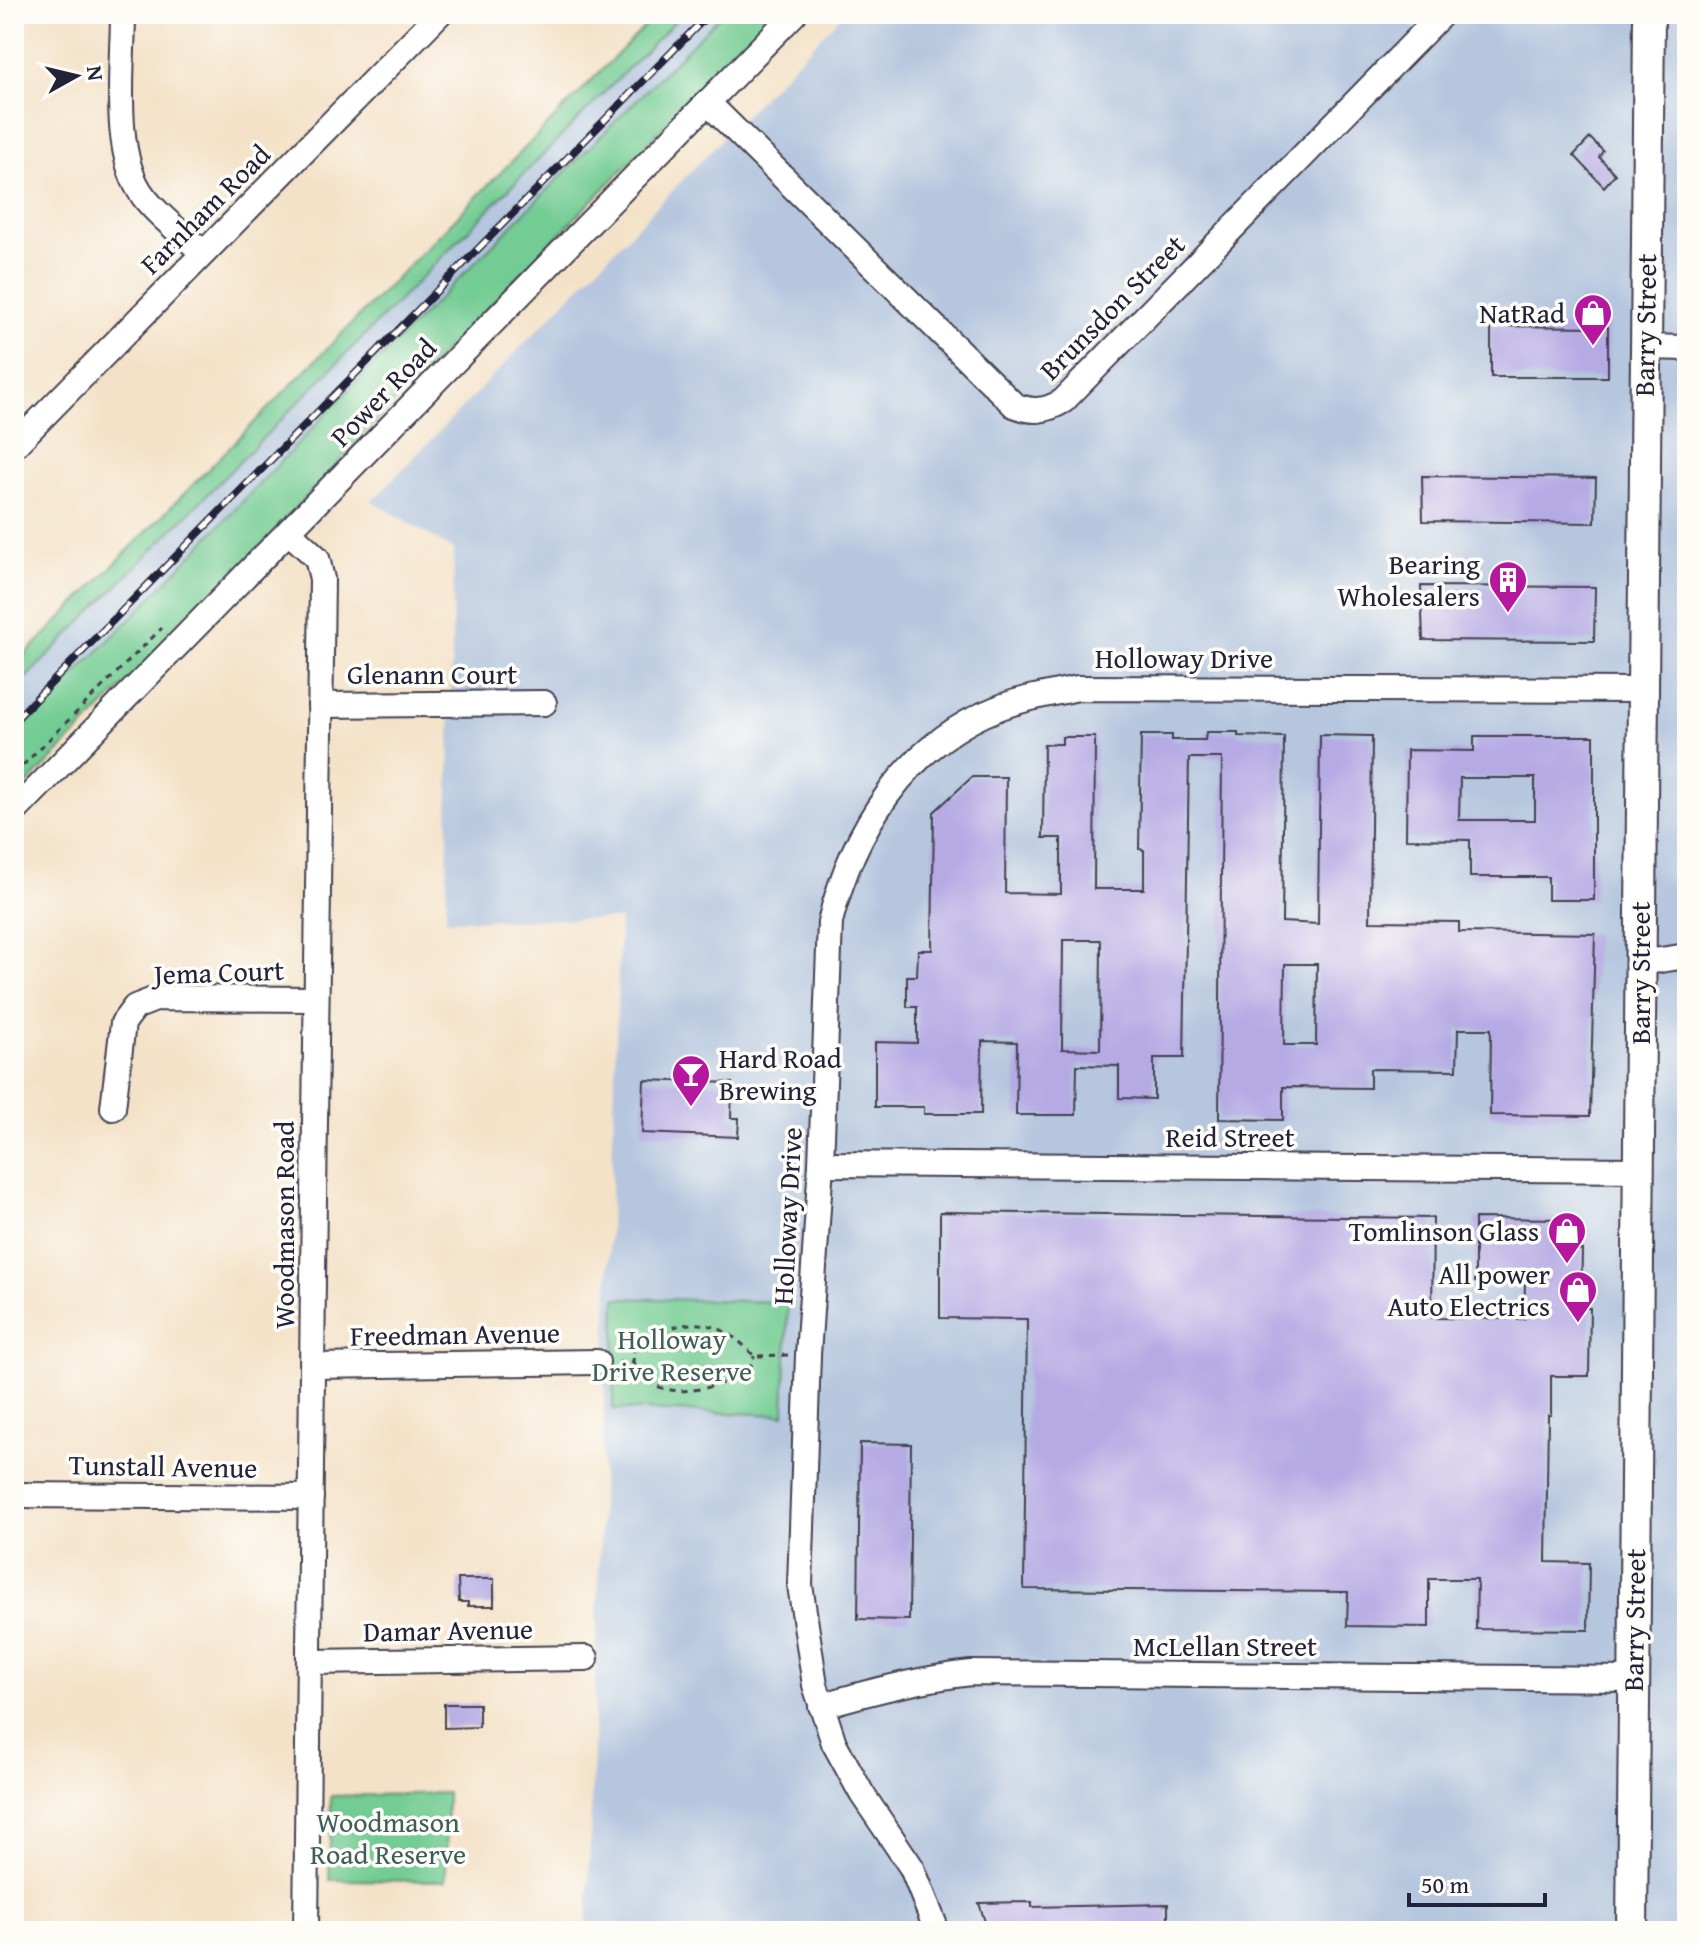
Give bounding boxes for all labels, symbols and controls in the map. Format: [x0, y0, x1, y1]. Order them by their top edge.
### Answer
north arrow [36, 36, 116, 116]
text: N [79, 64, 113, 83]
street label: Farnham Road [130, 134, 279, 283]
street label: Brunsdon Street [1029, 224, 1194, 389]
street label: Barry Street [1623, 253, 1666, 397]
place label: NatRad [1479, 292, 1565, 333]
shop icon: NatRad [1572, 292, 1614, 347]
street label: Power Road [320, 328, 445, 455]
place label: Bearing Wholesalers [1337, 543, 1480, 616]
building icon: Bearing Wholesalers [1487, 559, 1529, 614]
street label: Holloway Drive [1095, 637, 1273, 678]
street label: Glenann Court [347, 653, 517, 694]
street label: Barry Street [1619, 901, 1660, 1045]
street label: Jema Court [150, 949, 285, 994]
place label: Hard Road Brewing [719, 1037, 842, 1110]
bar icon: Hard Road Brewing [670, 1053, 712, 1108]
street label: Reid Street [1165, 1116, 1295, 1157]
street label: Woodmason Road [263, 1121, 304, 1329]
street label: Holloway Drive [761, 1126, 812, 1306]
place label: Tomlinson Glass [1349, 1210, 1539, 1251]
shop icon: Tomlinson Glass [1546, 1210, 1588, 1265]
place label: All power Auto Electrics [1387, 1253, 1550, 1326]
shop icon: All power Auto Electrics [1557, 1269, 1599, 1324]
street label: Freedman Avenue [350, 1311, 560, 1356]
park label: Holloway Drive Reserve [592, 1318, 752, 1391]
street label: Tunstall Avenue [68, 1443, 258, 1488]
street label: Barry Street [1612, 1548, 1655, 1692]
street label: Damar Avenue [363, 1608, 533, 1651]
street label: McLellan Street [1133, 1625, 1317, 1666]
park label: Woodmason Road Reserve [310, 1801, 466, 1874]
scale bar [1409, 1857, 1545, 1907]
text: 50 m [1421, 1867, 1469, 1902]

